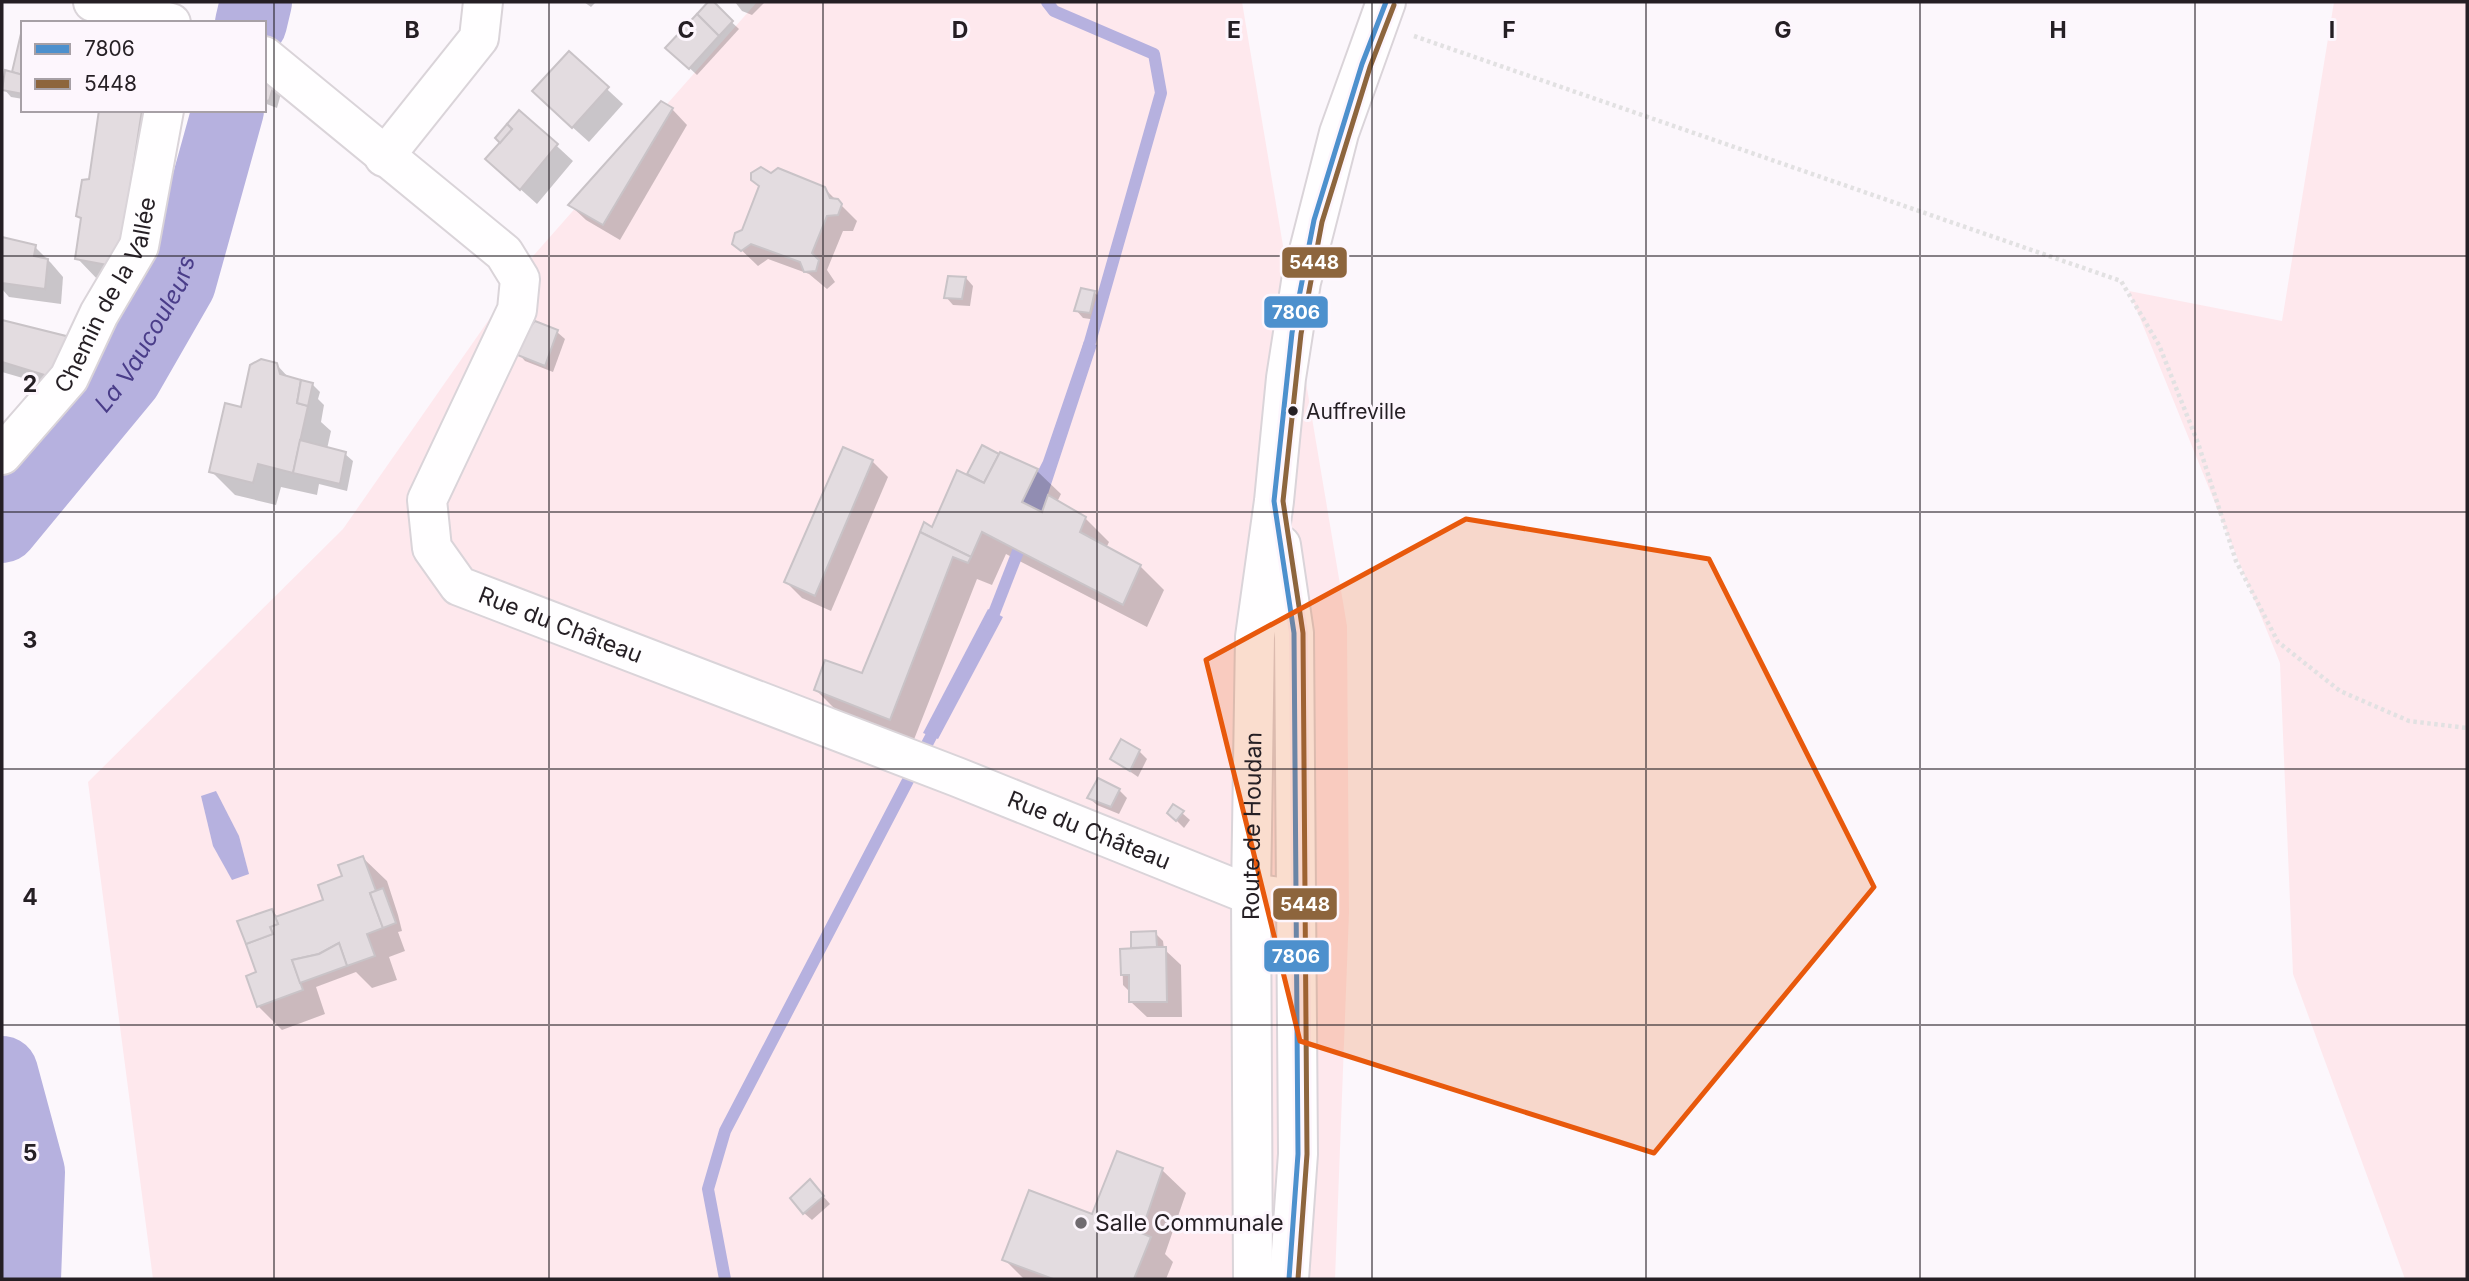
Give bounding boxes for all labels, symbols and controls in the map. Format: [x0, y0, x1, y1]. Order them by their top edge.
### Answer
text: B [404, 16, 420, 44]
text: C [677, 16, 695, 44]
text: D [952, 16, 968, 44]
text: E [1227, 16, 1241, 44]
text: F [1502, 16, 1516, 44]
text: G [1774, 16, 1792, 44]
text: H [2049, 16, 2067, 44]
text: I [2329, 16, 2335, 44]
legend [21, 21, 266, 112]
text: 7806 [84, 36, 135, 61]
text: 5448 [84, 71, 137, 96]
street label: Chemin de la Vallée [48, 195, 162, 399]
line badge: 5448 [1281, 246, 1348, 279]
text: 5448 [1289, 251, 1339, 274]
water label: La Vaucouleurs [88, 252, 201, 418]
line badge: 7806 [1263, 295, 1329, 329]
text: 7806 [1272, 301, 1320, 324]
text: 2 [23, 370, 37, 398]
place label: Auffreville [1306, 399, 1406, 424]
marker: Auffreville [1286, 404, 1300, 418]
street label: Rue du Château [475, 581, 646, 669]
text: 3 [23, 626, 37, 654]
street label: Route de Houdan [1237, 732, 1268, 920]
street label: Rue du Château [1003, 785, 1175, 875]
text: 4 [22, 883, 38, 911]
line badge: 5448 [1272, 887, 1338, 921]
text: 5448 [1280, 893, 1330, 916]
line badge: 7806 [1263, 939, 1330, 973]
text: 7806 [1272, 945, 1320, 968]
text: 5 [23, 1139, 37, 1167]
place label: Salle Communale [1095, 1209, 1284, 1237]
marker: Salle Communale [1073, 1215, 1089, 1231]

